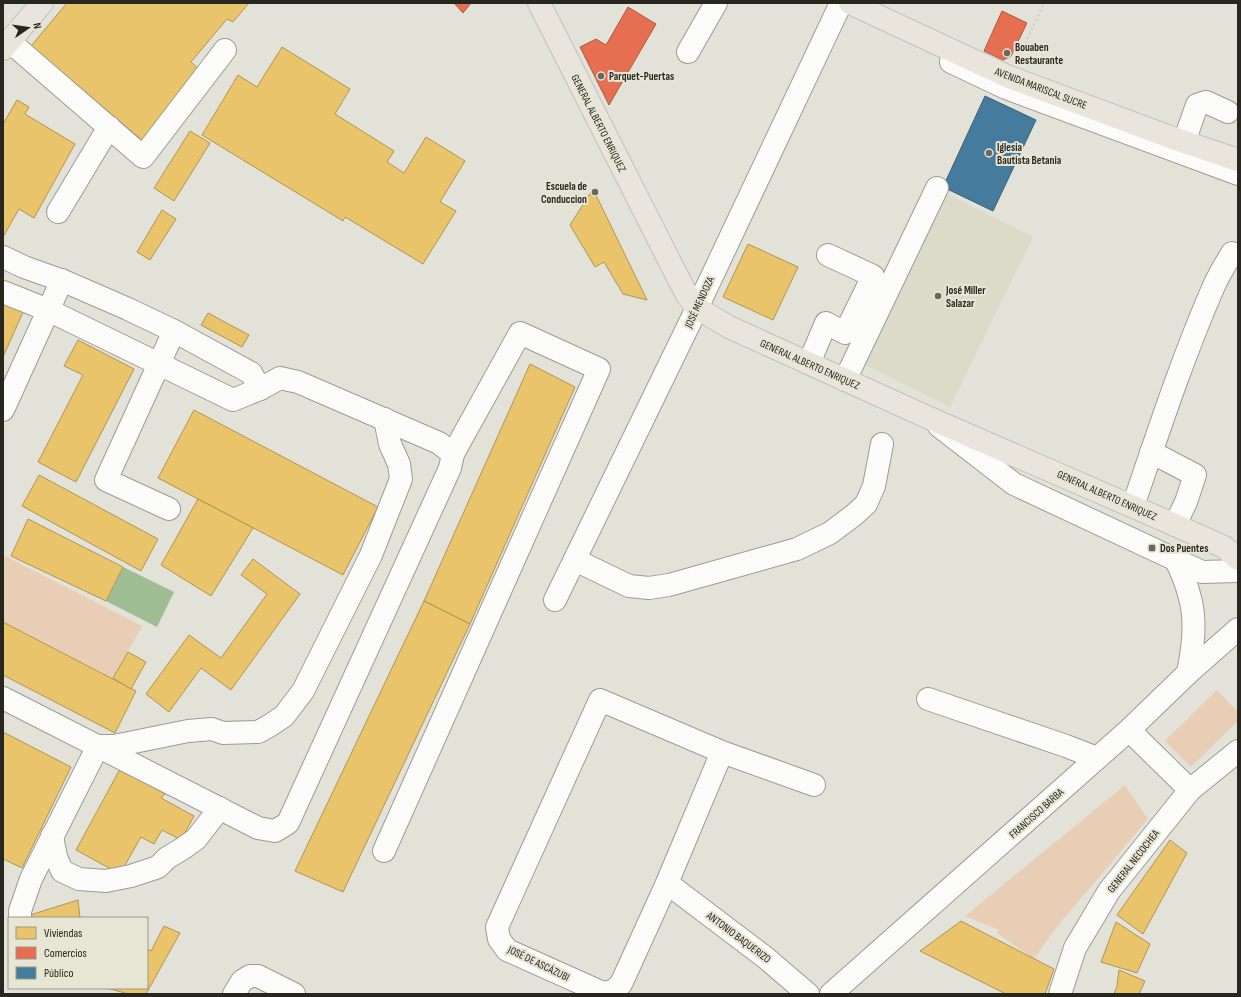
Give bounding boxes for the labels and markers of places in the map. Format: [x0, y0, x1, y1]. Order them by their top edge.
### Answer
place label: Bouaben Restaurante [1015, 41, 1063, 67]
marker: Bouaben Restaurante [1002, 48, 1012, 58]
place label: Parquet-Puertas [609, 70, 674, 83]
marker: Parquet-Puertas [596, 71, 606, 81]
place label: Iglesia Bautista Betania [997, 141, 1062, 167]
marker: Iglesia Bautista Betania [984, 148, 994, 158]
place label: Escuela de Conduccion [541, 180, 587, 206]
marker: Escuela de Conduccion [590, 187, 600, 197]
place label: José Miller Salazar [945, 284, 986, 310]
marker: José Miller Salazar [933, 291, 943, 301]
place label: Dos Puentes [1160, 542, 1208, 555]
marker: Dos Puentes [1147, 543, 1157, 553]

